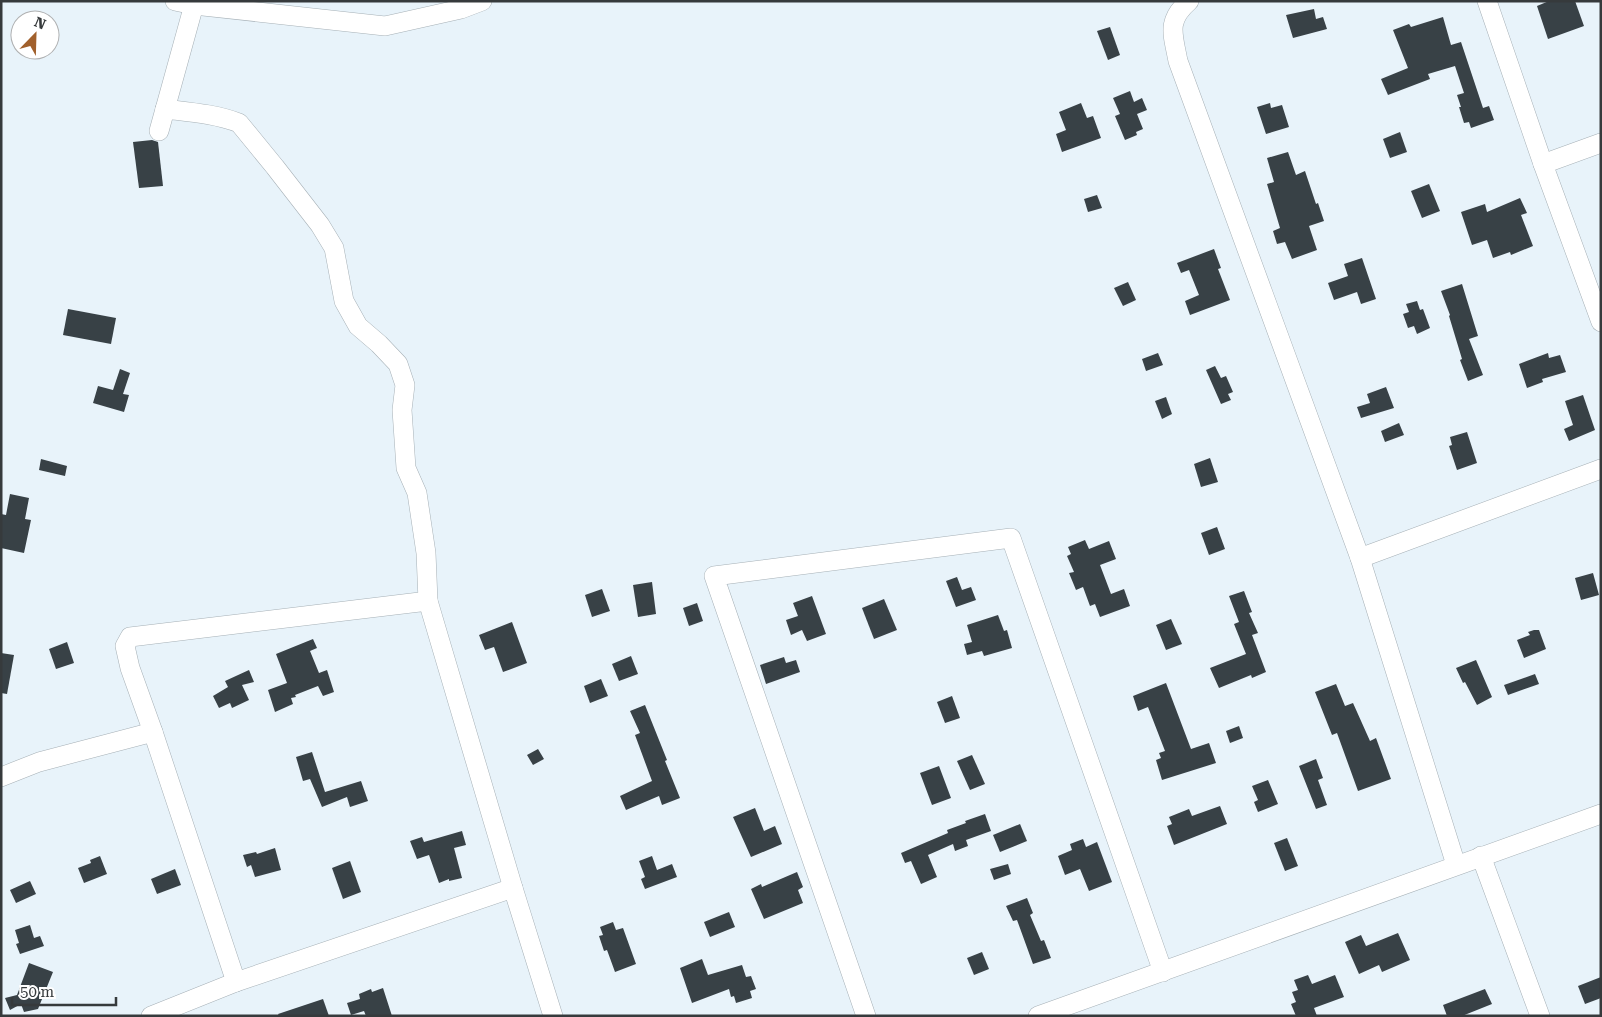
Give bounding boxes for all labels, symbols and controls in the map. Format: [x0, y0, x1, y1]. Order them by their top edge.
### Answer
north arrow [10, 10, 60, 60]
text: N [32, 14, 48, 33]
scale bar [12, 974, 116, 1006]
text: 50 m [20, 983, 55, 1001]

